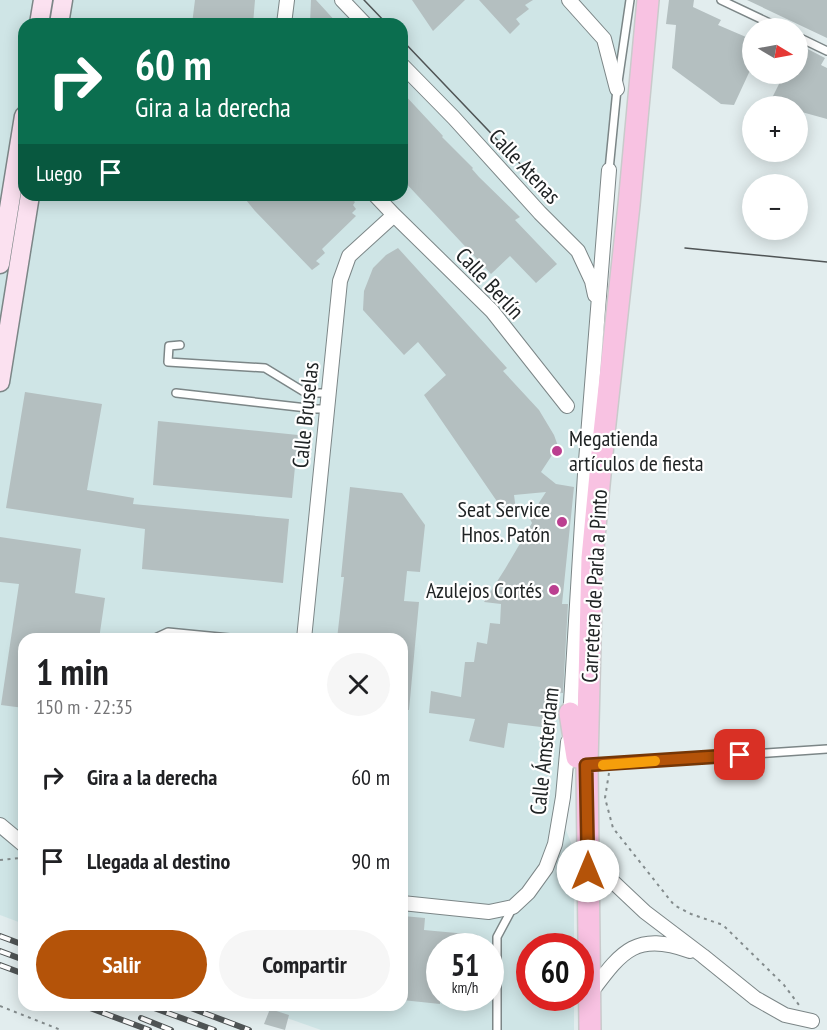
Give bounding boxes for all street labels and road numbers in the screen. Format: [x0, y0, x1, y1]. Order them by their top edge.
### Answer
street label: Calle Atenas [483, 122, 567, 210]
street label: Calle Berlín [450, 241, 530, 325]
street label: Calle Bruselas [286, 361, 324, 469]
street label: Carretera de Parla a Pinto [575, 489, 613, 683]
street label: Calle Ámsterdam [523, 686, 565, 816]

